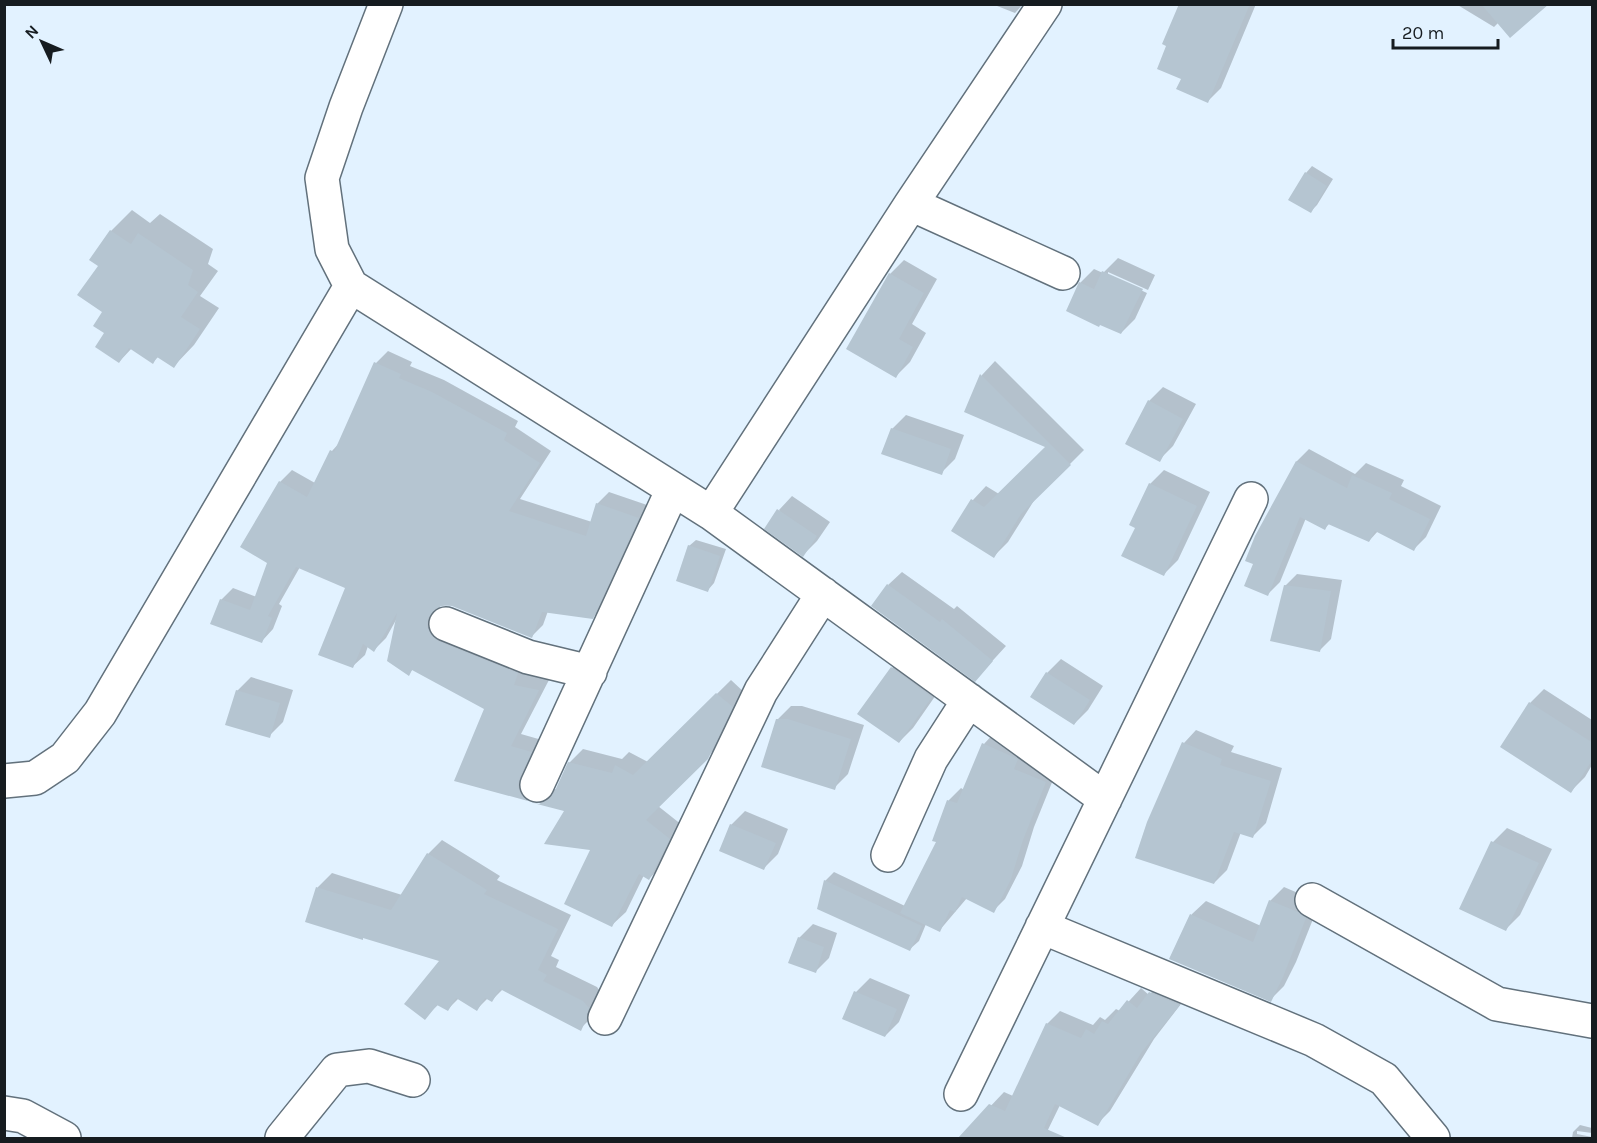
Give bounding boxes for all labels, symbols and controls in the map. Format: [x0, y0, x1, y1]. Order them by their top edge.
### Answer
north arrow [12, 12, 72, 72]
scale bar [1393, 12, 1498, 50]
text: N [21, 21, 42, 43]
text: 20 m [1402, 22, 1444, 44]

